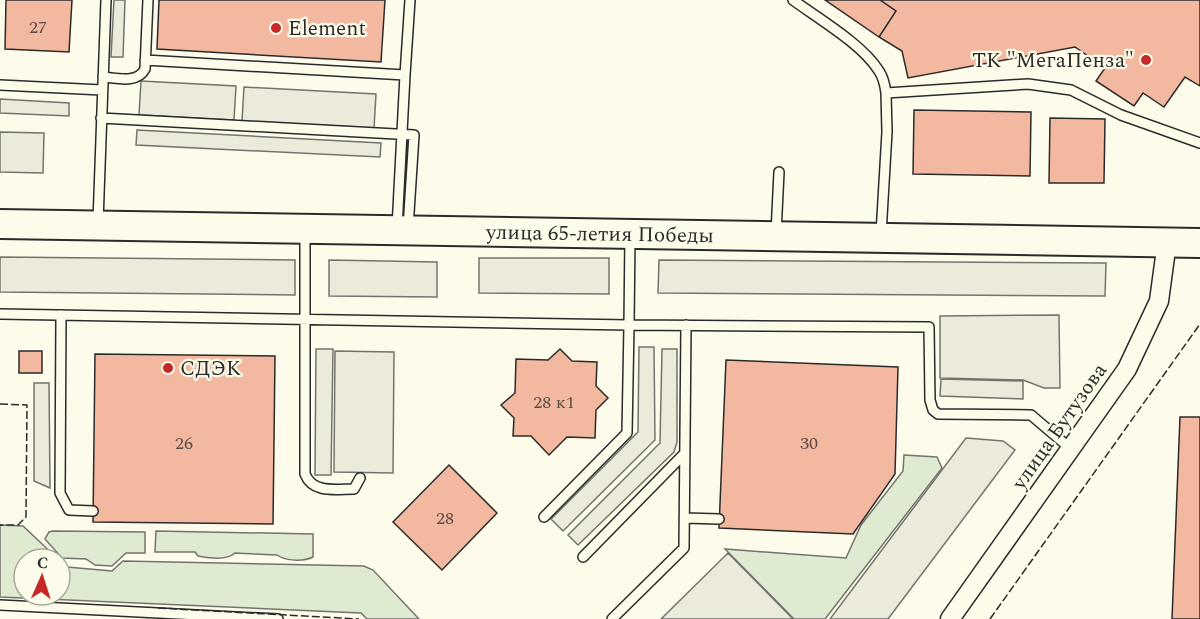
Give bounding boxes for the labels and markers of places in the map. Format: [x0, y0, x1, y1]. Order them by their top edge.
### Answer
place label: Element [288, 13, 366, 45]
marker: Element [269, 21, 283, 35]
place label: ТК "МегаПенза" [972, 45, 1134, 77]
marker: ТК "МегаПенза" [1139, 53, 1153, 67]
place label: СДЭК [180, 353, 241, 385]
marker: СДЭК [161, 361, 175, 375]

